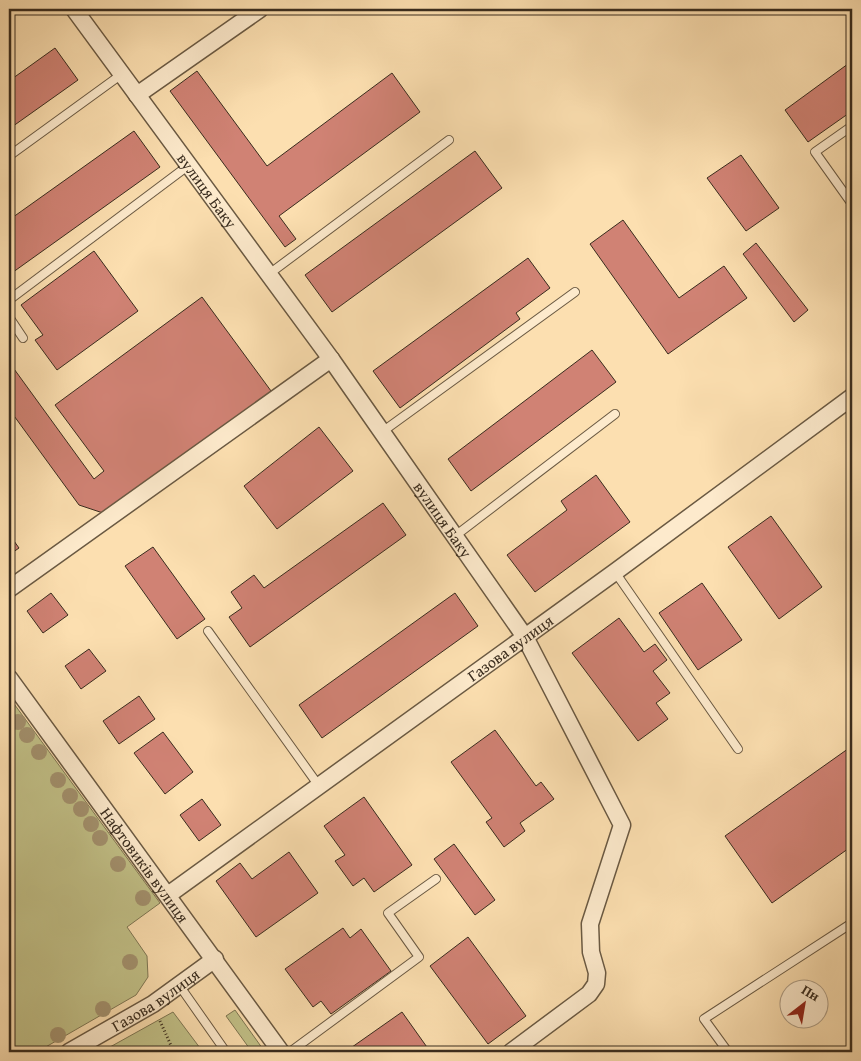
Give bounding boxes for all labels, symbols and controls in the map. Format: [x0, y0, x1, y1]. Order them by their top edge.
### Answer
street label: вулиця Баку [171, 148, 243, 233]
street label: вулиця Баку [408, 476, 478, 563]
street label: Газова вулиця [462, 609, 558, 687]
street label: Нафтовиків вулиця [95, 802, 195, 928]
street label: Газова вулиця [107, 962, 204, 1037]
north arrow [778, 978, 828, 1028]
text: Пн [798, 980, 824, 1006]

